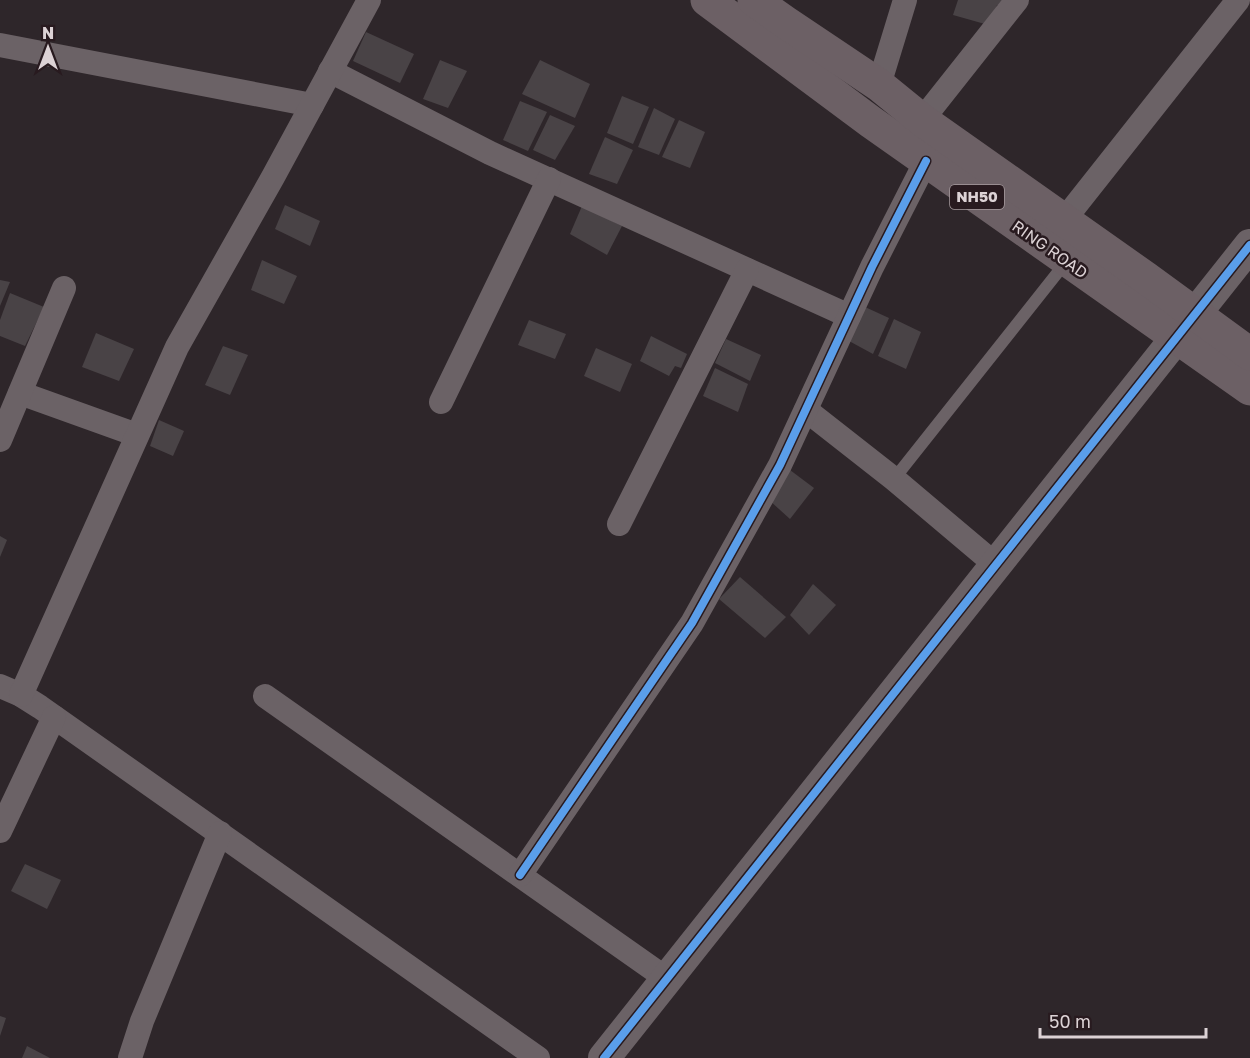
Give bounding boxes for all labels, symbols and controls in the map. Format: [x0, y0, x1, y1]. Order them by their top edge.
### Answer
north arrow [18, 18, 78, 78]
text: N [42, 23, 54, 43]
road number: NH50 [950, 185, 1004, 209]
street label: RING ROAD [1008, 216, 1092, 282]
scale bar [1040, 1001, 1206, 1039]
text: 50 m [1049, 1010, 1091, 1032]

